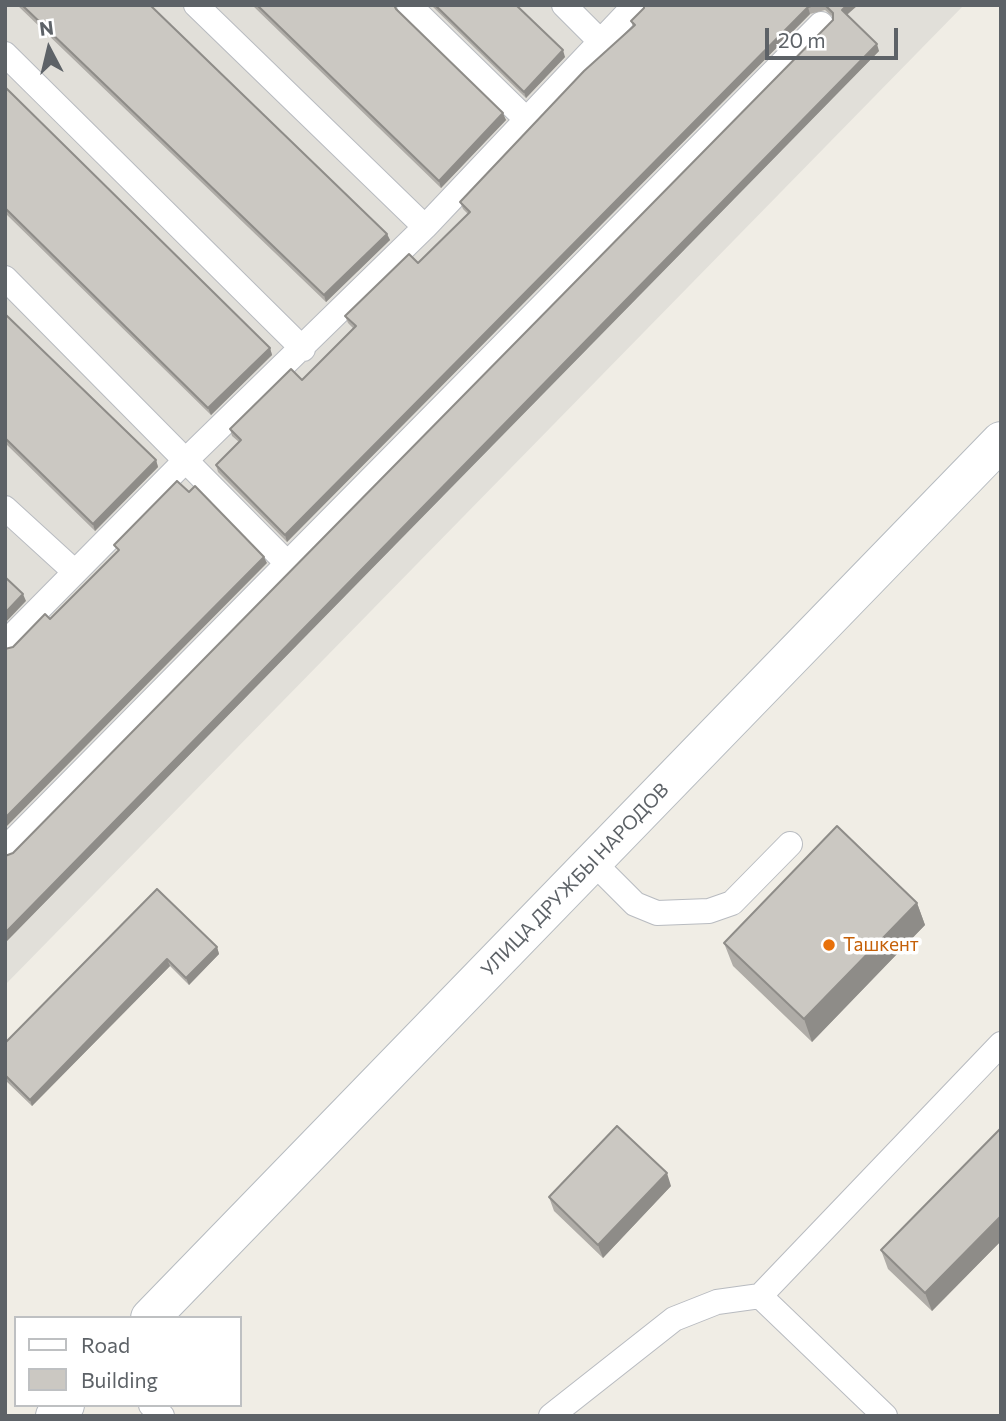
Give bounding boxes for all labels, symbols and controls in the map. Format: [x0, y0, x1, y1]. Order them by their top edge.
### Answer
north arrow [14, 14, 84, 84]
scale bar [768, 14, 901, 58]
text: N [38, 15, 55, 40]
text: 20 m [778, 27, 826, 52]
street label: УЛИЦА ДРУЖБЫ НАРОДОВ [477, 779, 673, 981]
place label: Ташкент [843, 934, 919, 956]
marker: Ташкент [821, 937, 837, 953]
legend [14, 1316, 242, 1407]
text: Road [81, 1332, 130, 1357]
text: Building [81, 1367, 158, 1392]

